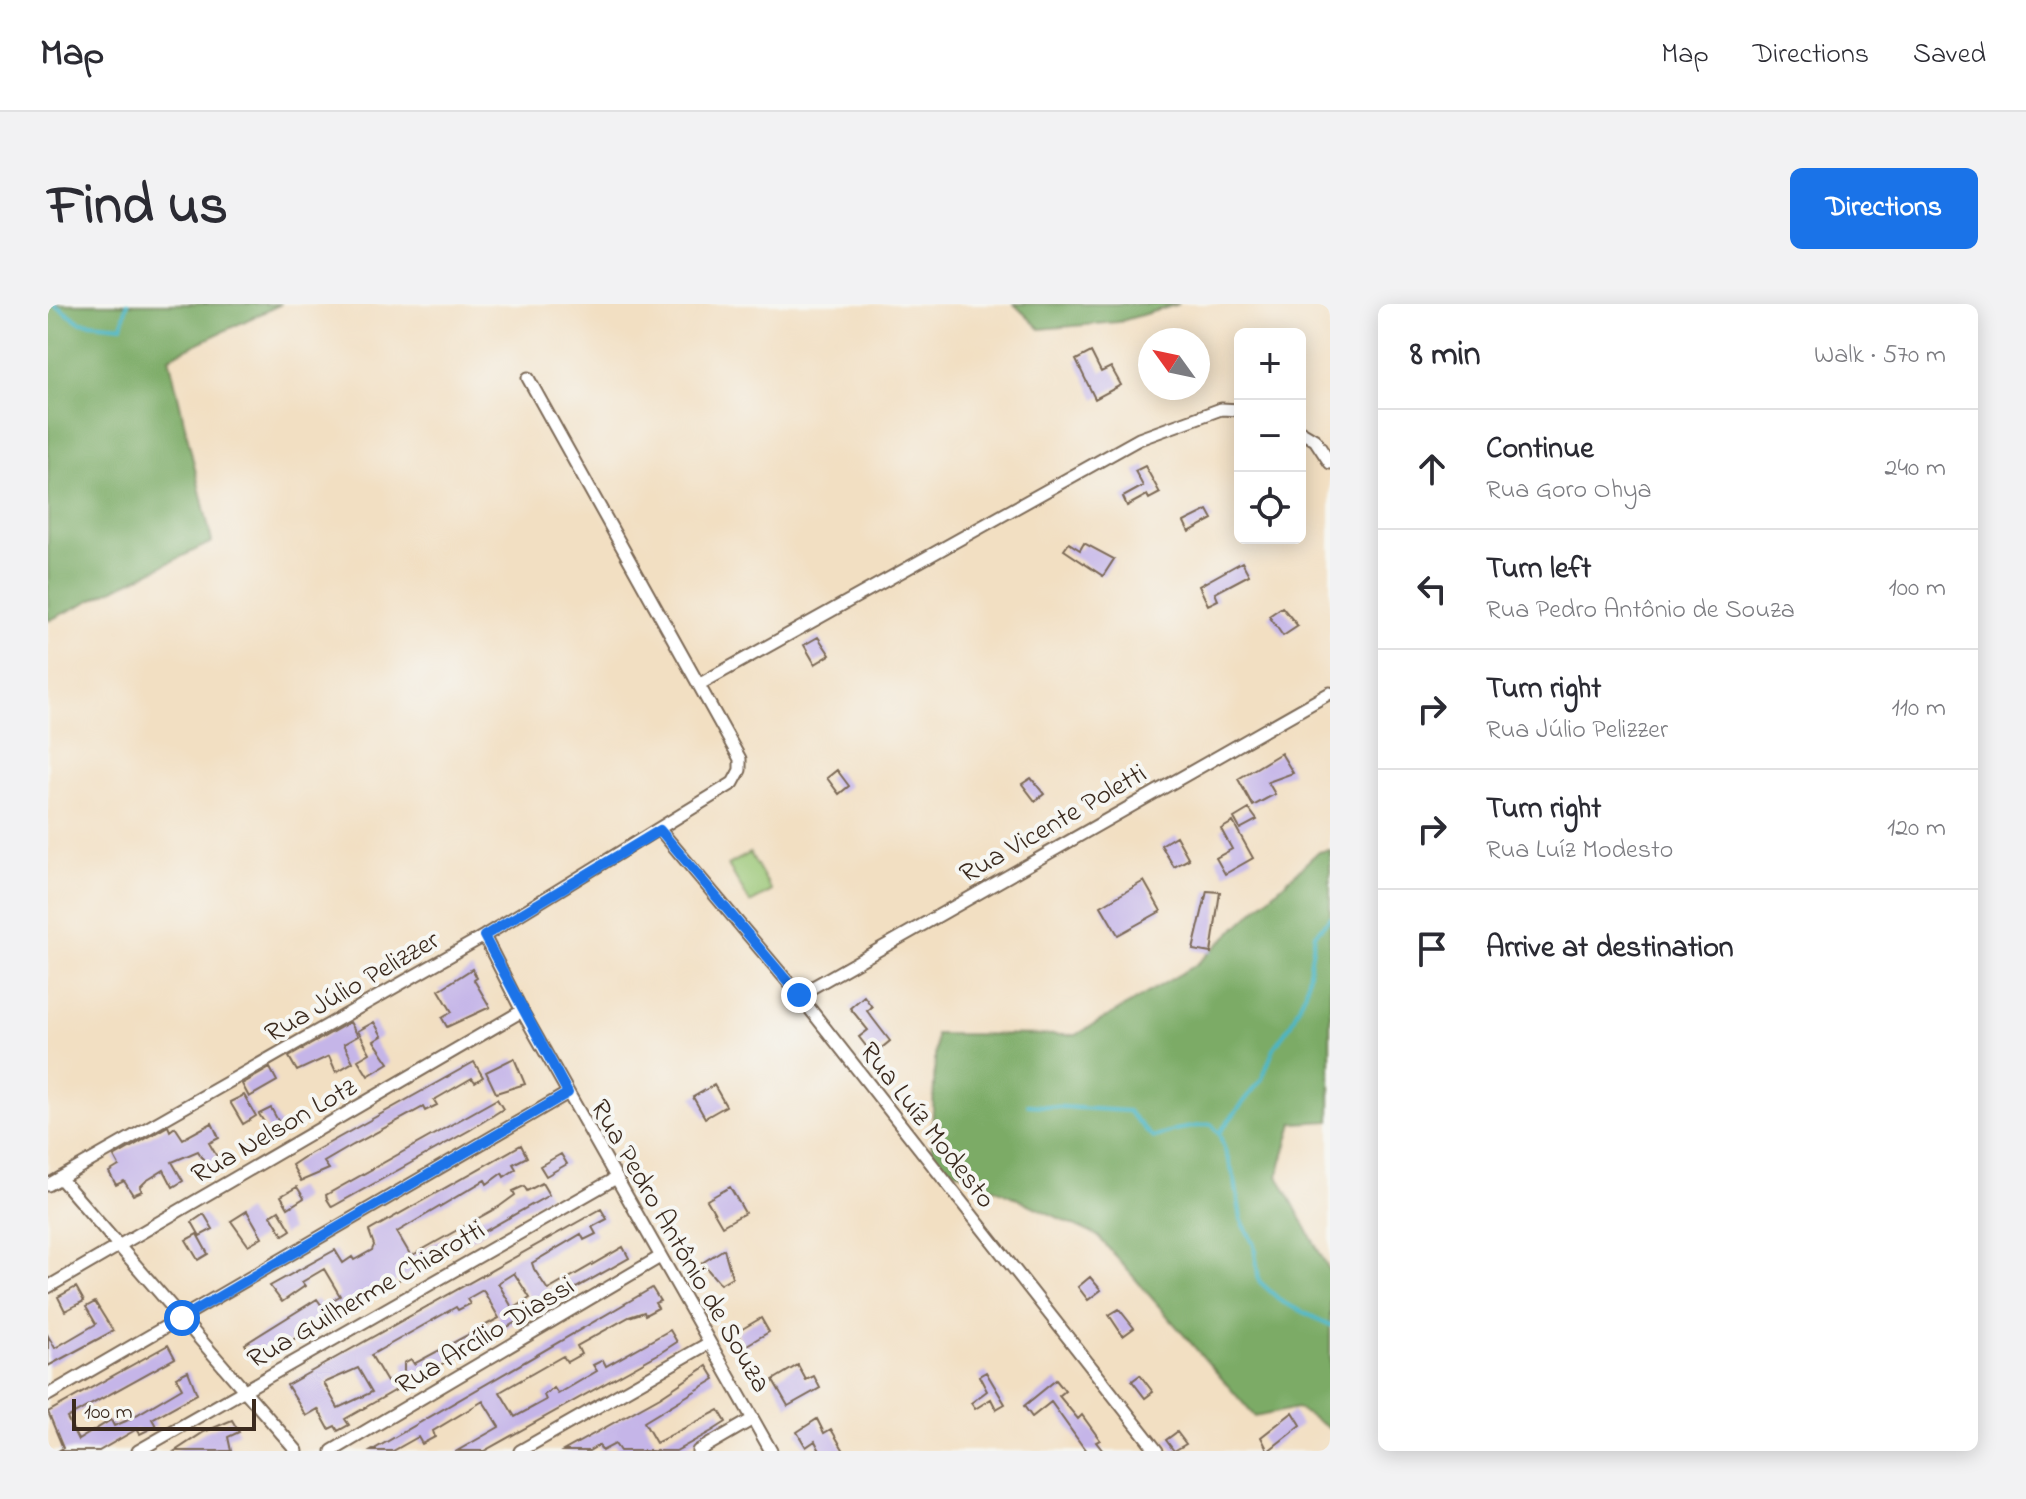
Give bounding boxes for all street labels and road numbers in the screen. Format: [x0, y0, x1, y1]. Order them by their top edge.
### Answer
street label: Rua Vicente Poletti [952, 755, 1155, 895]
street label: Rua Júlio Pelizzer [258, 921, 448, 1055]
street label: Rua Luíz Modesto [848, 1034, 1004, 1218]
street label: Rua Nelson Lotz [184, 1068, 365, 1196]
street label: Rua Pedro Antônio de Souza [578, 1092, 780, 1401]
street label: Rua Guilherme Chiarotti [240, 1211, 493, 1381]
street label: Rua Arcílio Diassi [388, 1267, 583, 1407]

